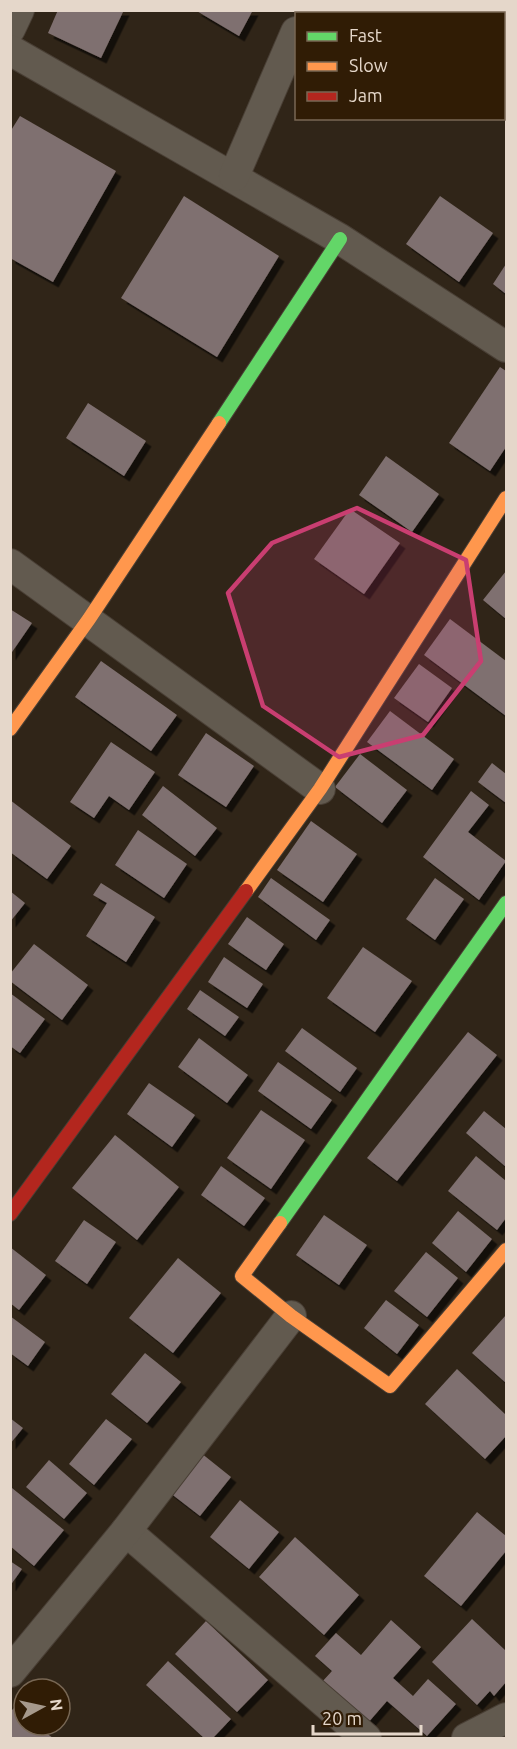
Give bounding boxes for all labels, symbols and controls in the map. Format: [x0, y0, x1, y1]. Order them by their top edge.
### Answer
legend [295, 12, 505, 120]
text: Fast [349, 25, 382, 45]
text: Slow [349, 55, 388, 75]
text: Jam [349, 85, 383, 105]
north arrow [12, 1677, 72, 1737]
text: N [47, 1698, 67, 1712]
scale bar [313, 1698, 421, 1736]
text: 20 m [322, 1708, 362, 1728]

